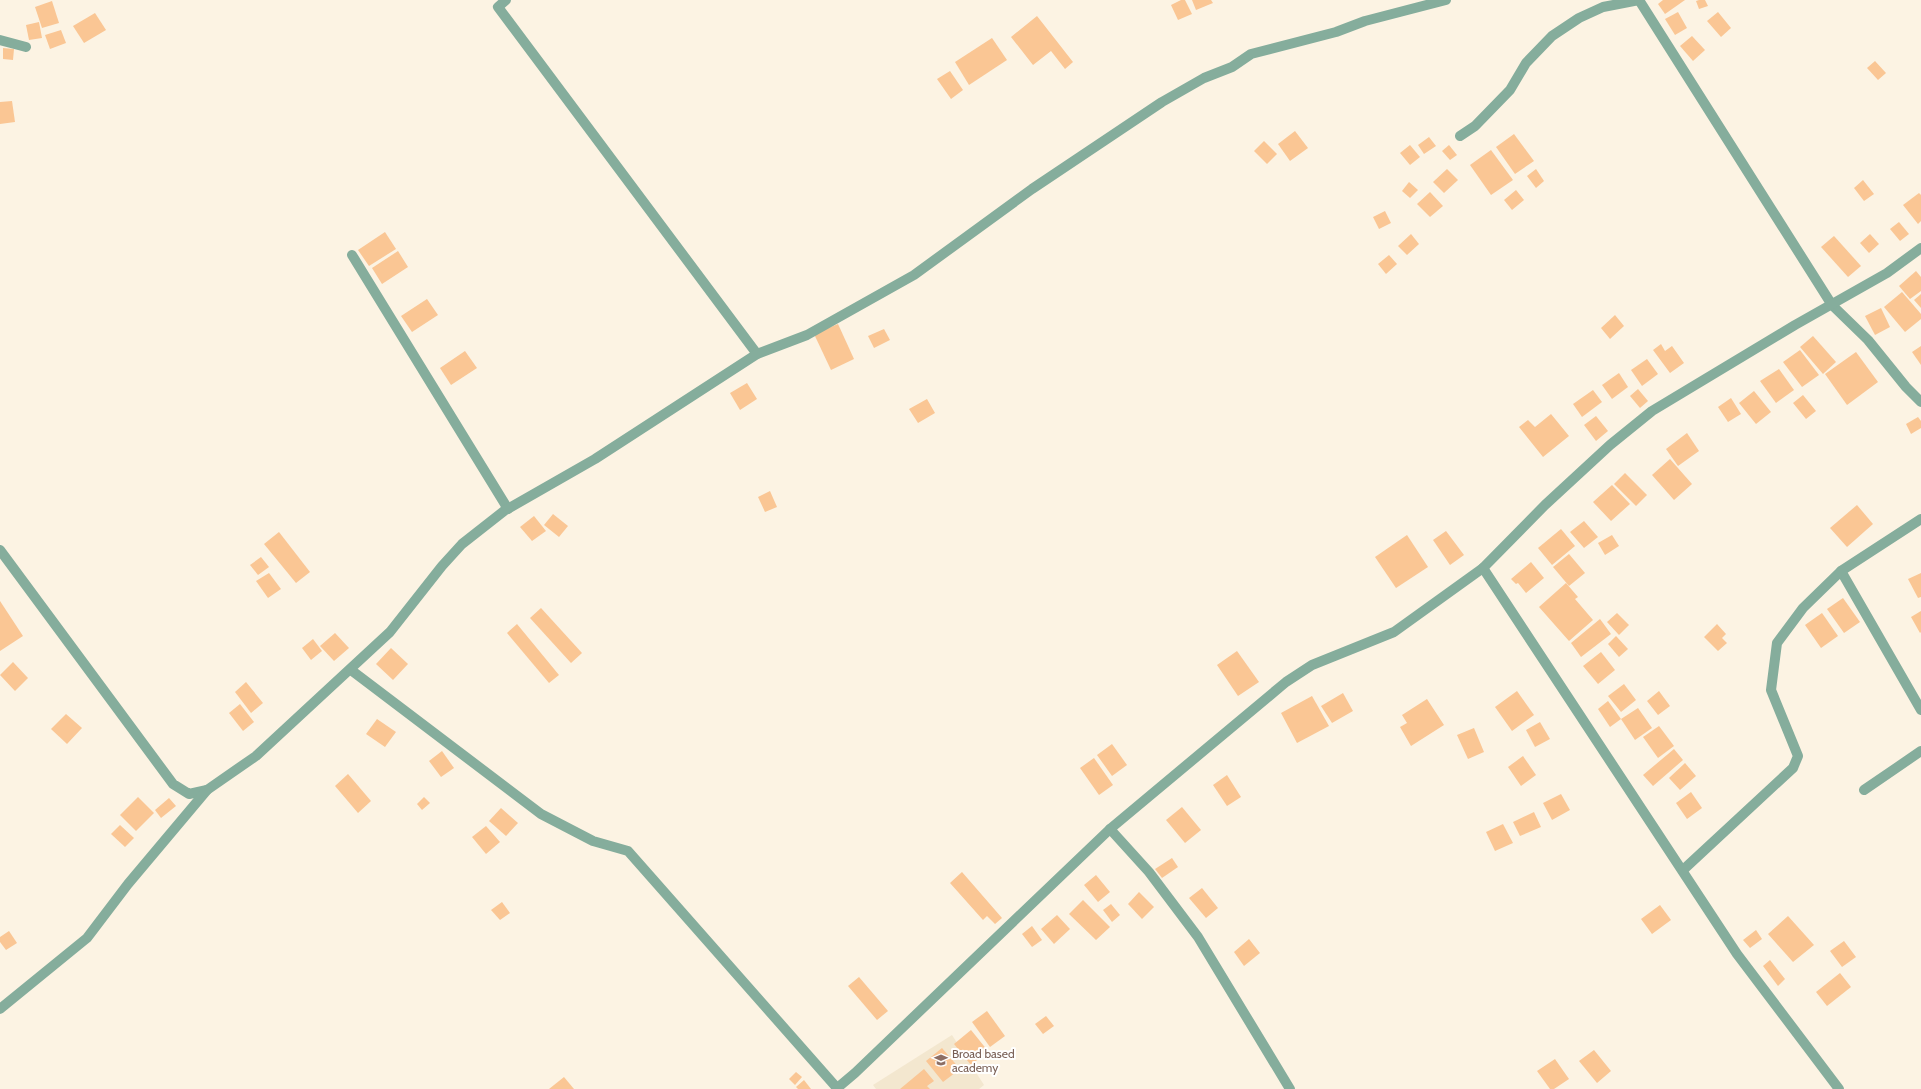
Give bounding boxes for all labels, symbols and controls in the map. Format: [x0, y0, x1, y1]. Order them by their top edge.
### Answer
place label: Broad based academy [952, 1046, 1015, 1075]
school or university icon: Broad based academy [933, 1052, 949, 1068]

